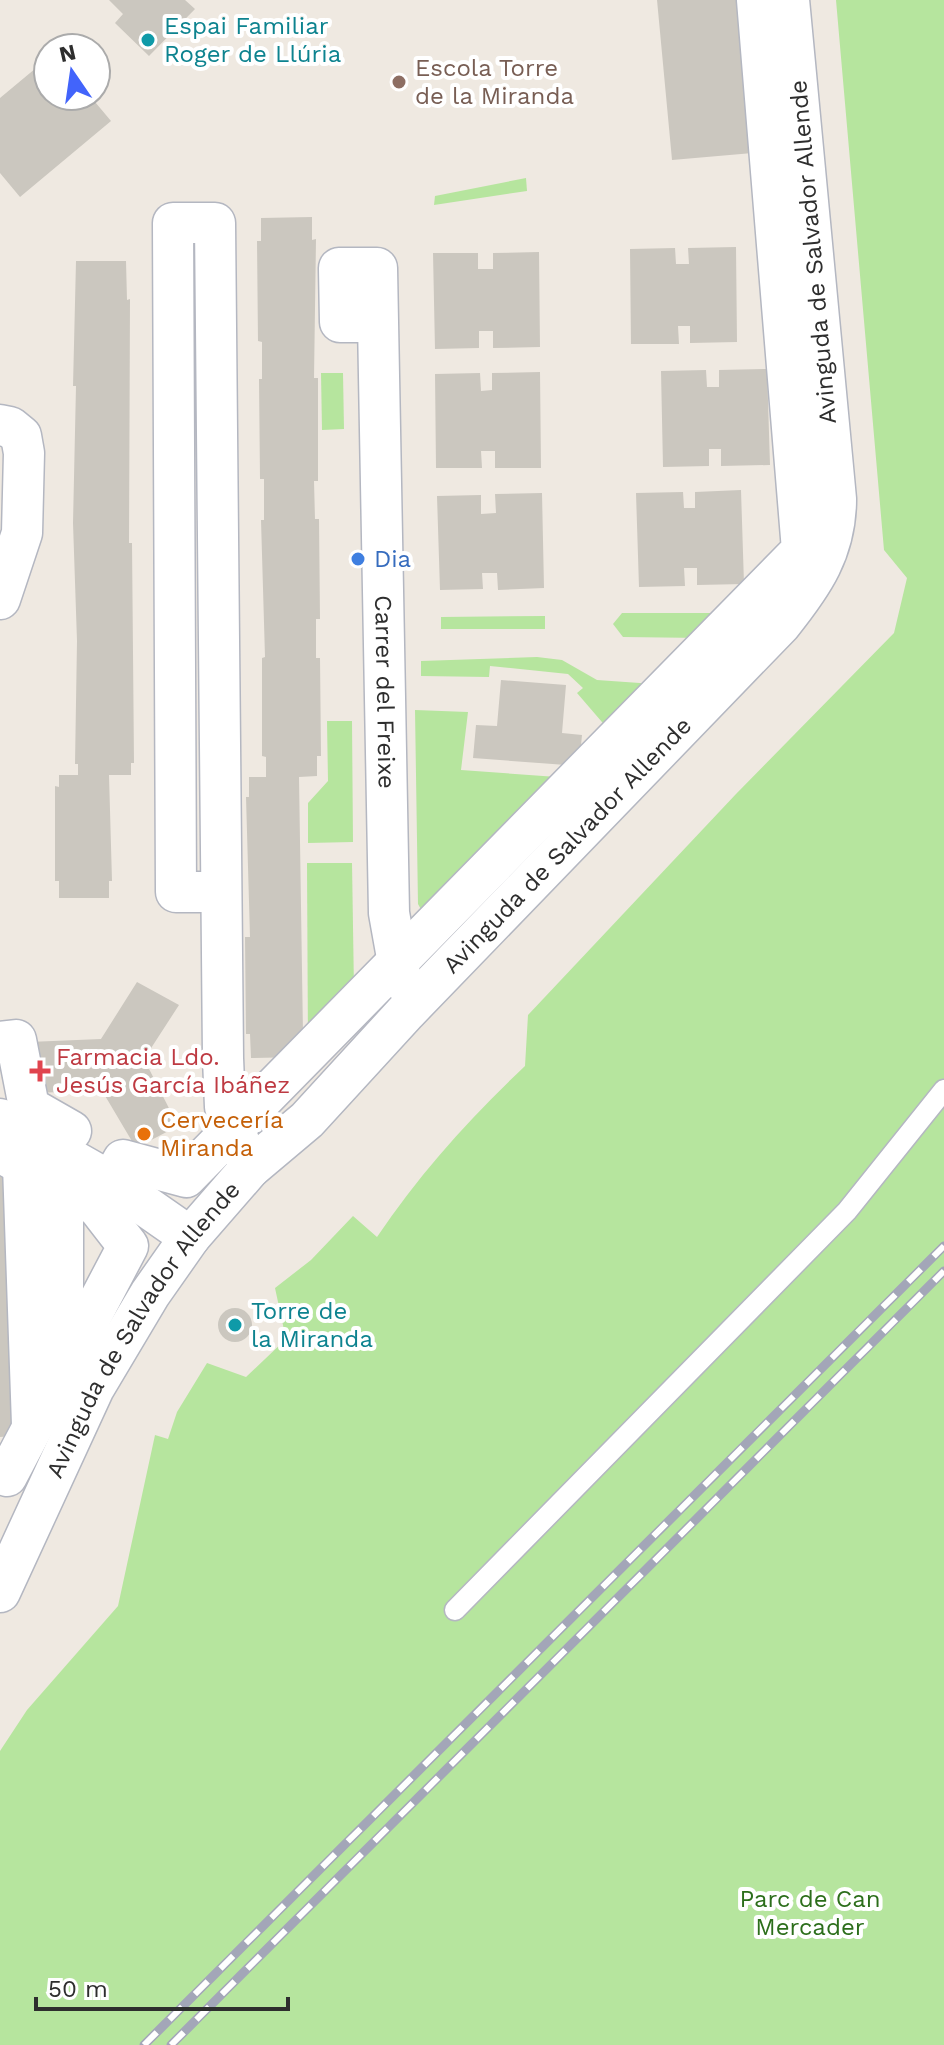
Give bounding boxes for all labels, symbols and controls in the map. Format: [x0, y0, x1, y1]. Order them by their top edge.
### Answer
place label: Espai Familiar Roger de Llúria [164, 12, 341, 68]
marker: Espai Familiar Roger de Llúria [139, 31, 157, 49]
north arrow [32, 32, 112, 112]
text: N [57, 39, 78, 67]
place label: Escola Torre de la Miranda [415, 54, 574, 110]
marker: Escola Torre de la Miranda [390, 73, 408, 91]
street label: Avinguda de Salvador Allende [784, 79, 842, 425]
place label: Dia [374, 545, 411, 573]
marker: Dia [349, 550, 367, 568]
street label: Carrer del Freixe [369, 595, 401, 789]
street label: Avinguda de Salvador Allende [437, 711, 697, 979]
place label: Farmacia Ldo. Jesús García Ibáñez [56, 1043, 290, 1099]
marker: Farmacia Ldo. Jesús García Ibáñez [31, 1062, 49, 1080]
place label: Cervecería Miranda [160, 1106, 283, 1162]
marker: Cervecería Miranda [135, 1125, 153, 1143]
street label: Avinguda de Salvador Allende [41, 1176, 246, 1482]
place label: Torre de la Miranda [251, 1297, 373, 1353]
marker: Torre de la Miranda [226, 1316, 244, 1334]
park label: Parc de Can Mercader [739, 1885, 881, 1941]
scale bar [36, 1961, 288, 2011]
text: 50 m [48, 1975, 108, 2003]

